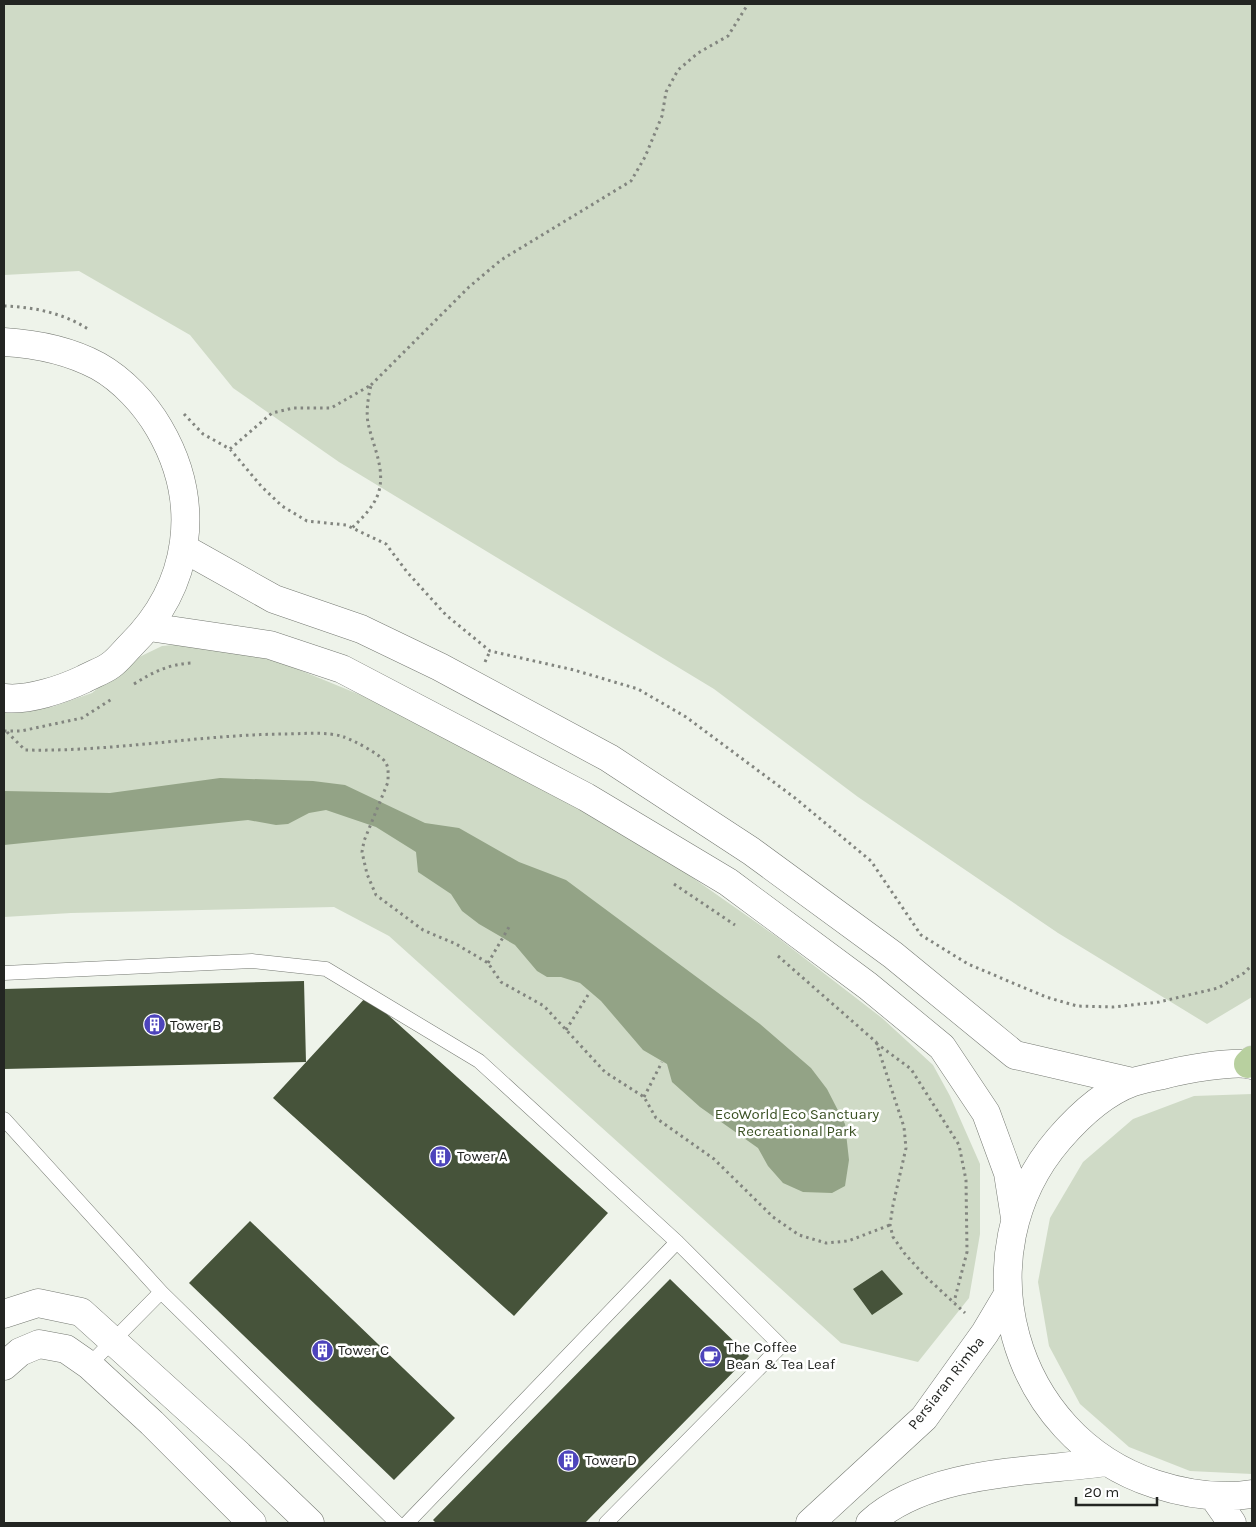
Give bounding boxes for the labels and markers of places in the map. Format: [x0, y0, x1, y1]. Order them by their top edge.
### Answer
building icon: Tower B [142, 1013, 166, 1037]
place label: Tower B [170, 1016, 221, 1034]
building icon: Tower A [429, 1144, 453, 1168]
place label: Tower A [457, 1147, 508, 1165]
building icon: Tower C [310, 1338, 334, 1362]
place label: The Coffee Bean & Tea Leaf [726, 1338, 836, 1373]
place label: Tower C [338, 1341, 389, 1359]
cafe icon: The Coffee Bean & Tea Leaf [698, 1344, 722, 1368]
building icon: Tower D [557, 1448, 581, 1472]
place label: Tower D [585, 1451, 637, 1469]

